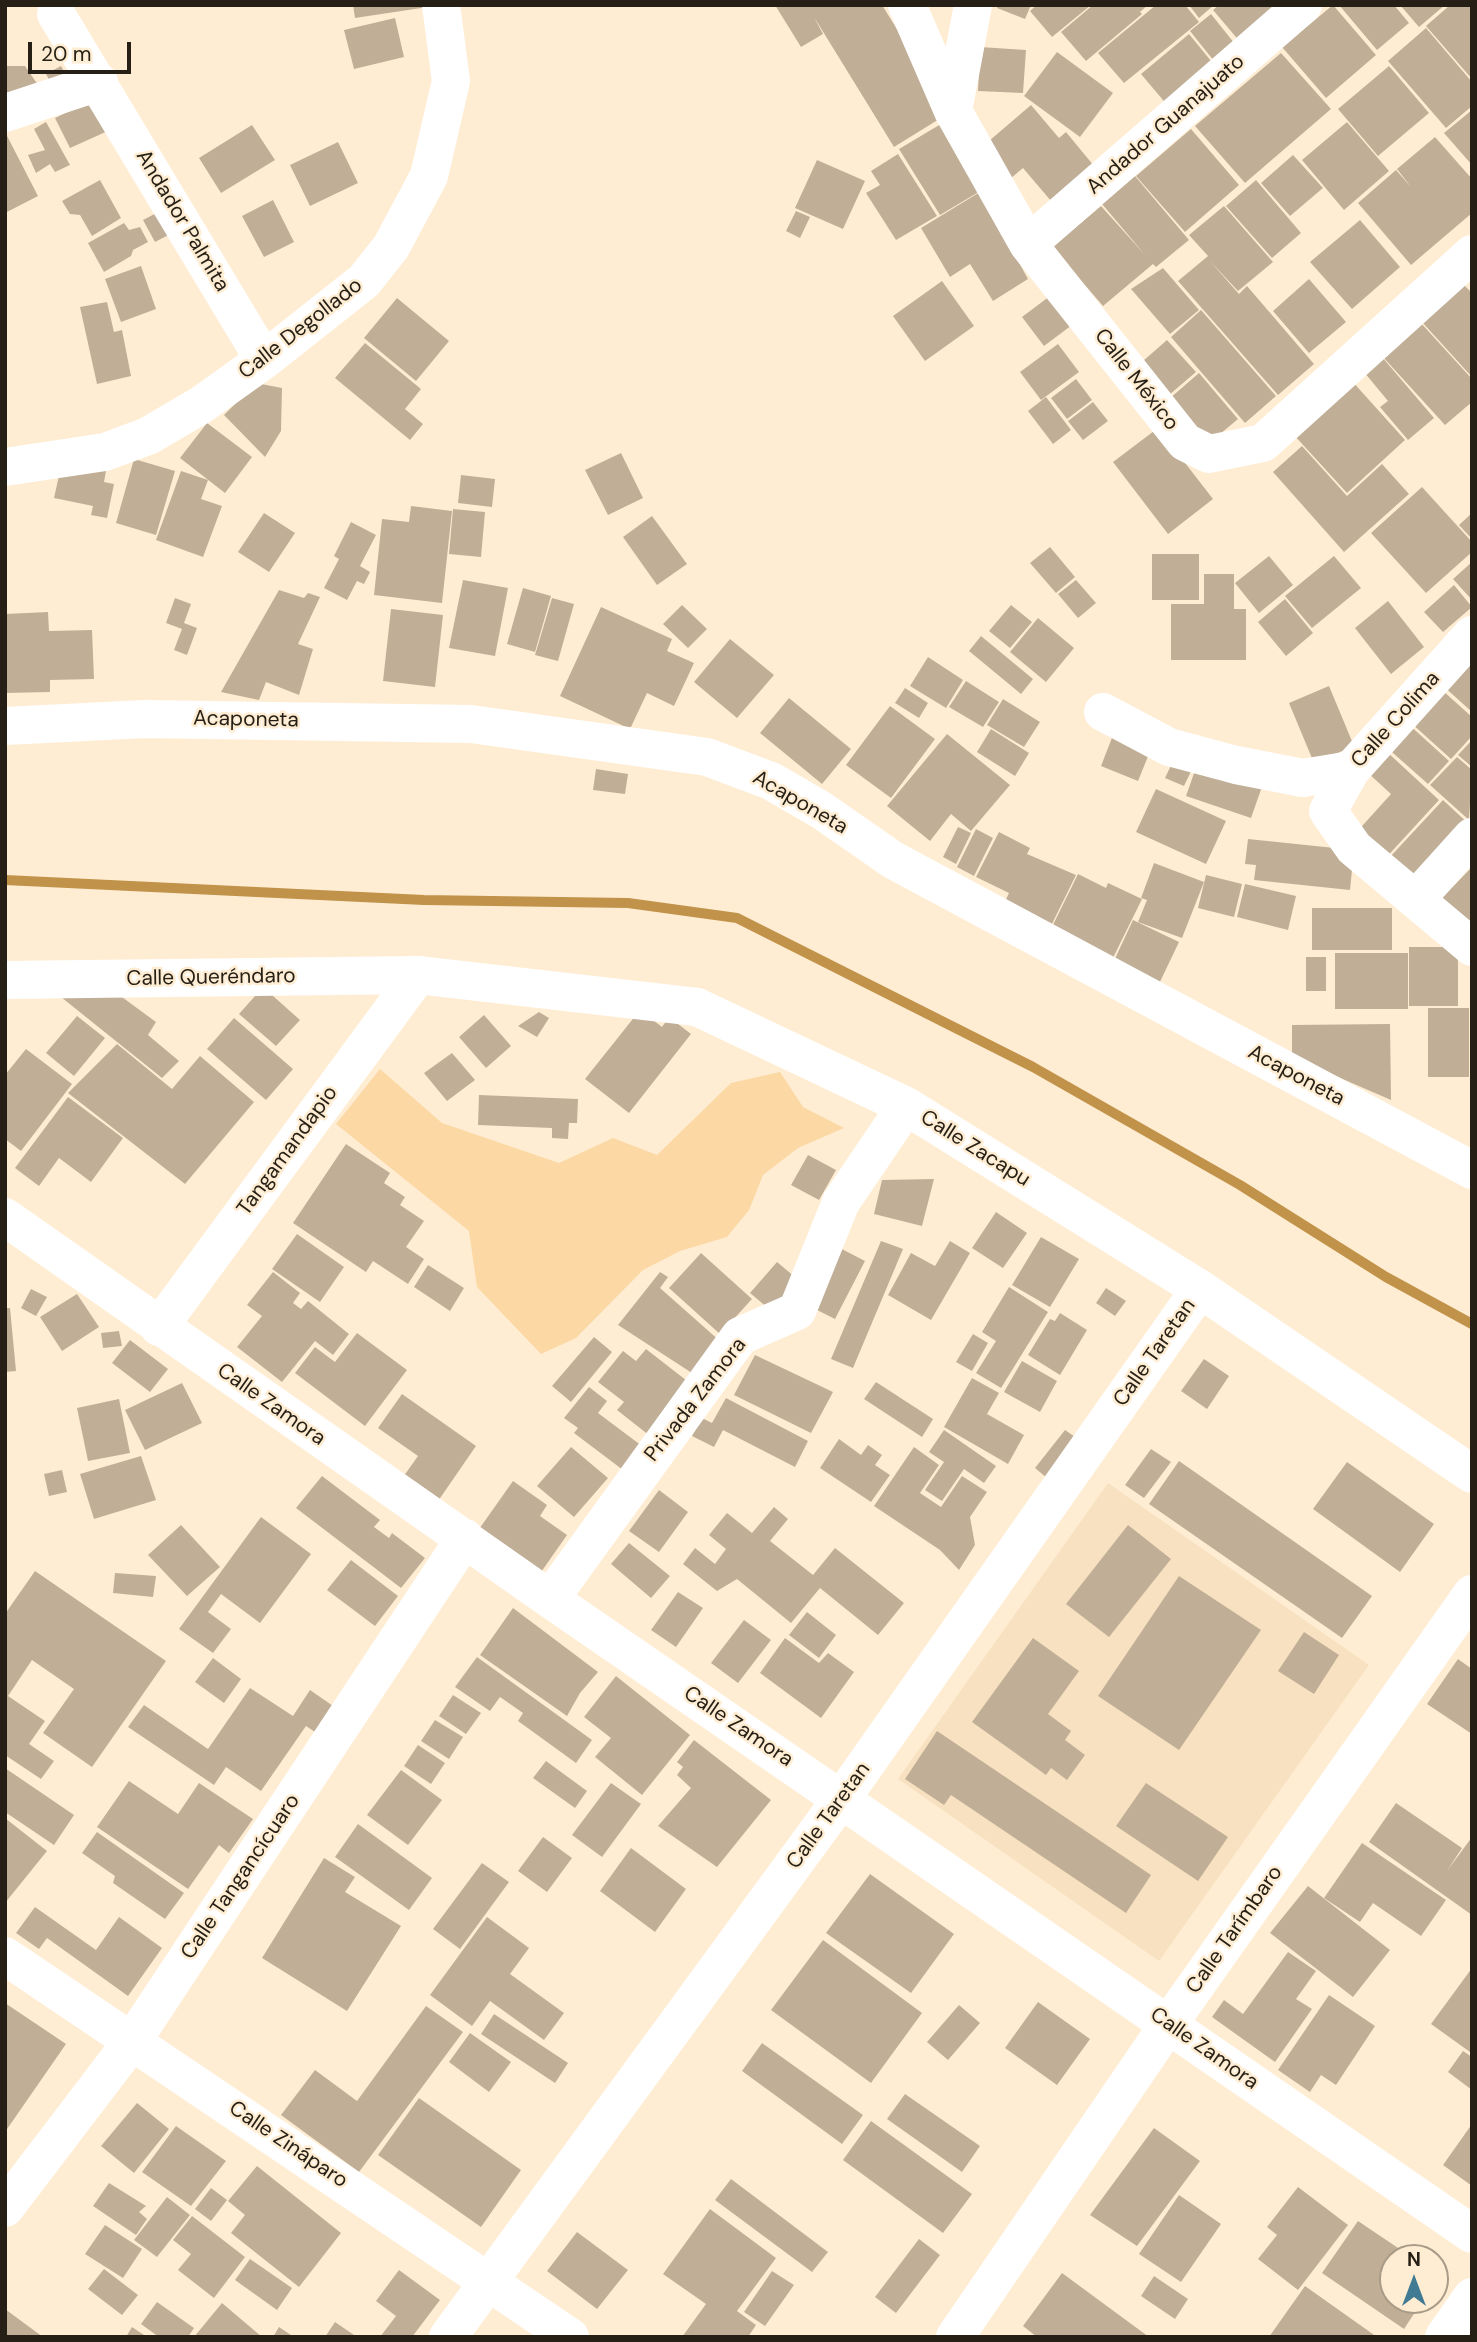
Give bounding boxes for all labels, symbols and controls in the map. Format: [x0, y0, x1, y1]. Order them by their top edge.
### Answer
scale bar [32, 28, 135, 72]
text: 20 m [41, 40, 92, 68]
street label: Andador Guanajuato [1082, 50, 1250, 200]
street label: Andador Palmita [130, 146, 234, 296]
street label: Calle Degollado [234, 273, 368, 385]
street label: Calle México [1088, 324, 1184, 436]
street label: Calle Colima [1346, 667, 1446, 773]
street label: Acaponeta [193, 706, 299, 734]
street label: Acaponeta [748, 766, 852, 840]
street label: Calle Queréndaro [126, 964, 296, 992]
street label: Acaponeta [1243, 1040, 1349, 1112]
street label: Tangamandapio [232, 1081, 344, 1221]
street label: Calle Zacapu [915, 1105, 1035, 1193]
street label: Calle Taretan [1109, 1294, 1201, 1412]
street label: Privada Zamora [640, 1333, 752, 1467]
street label: Calle Zamora [212, 1358, 330, 1452]
street label: Calle Zamora [679, 1681, 797, 1773]
street label: Calle Taretan [782, 1758, 876, 1874]
street label: Calle Tangancícuaro [176, 1789, 306, 1965]
street label: Calle Tarímbaro [1181, 1861, 1289, 1999]
street label: Calle Zamora [1145, 2002, 1263, 2096]
street label: Calle Zináparo [224, 2096, 352, 2194]
north arrow [1379, 2244, 1449, 2314]
text: N [1407, 2247, 1421, 2272]

